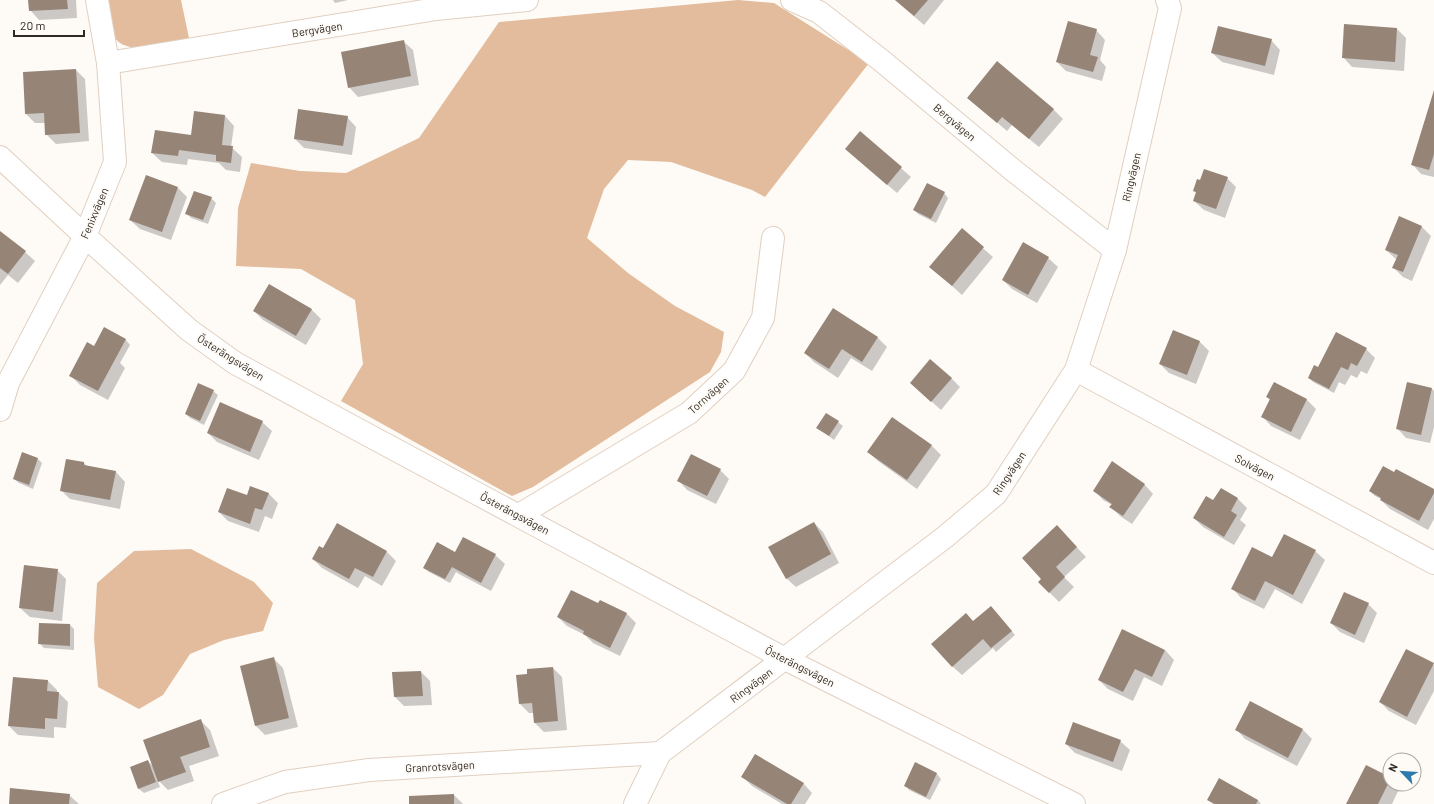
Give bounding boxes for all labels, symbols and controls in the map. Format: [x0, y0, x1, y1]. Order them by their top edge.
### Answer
scale bar [14, 12, 84, 38]
text: 20 m [20, 18, 46, 32]
street label: Bergvägen [291, 19, 343, 39]
street label: Bergvägen [931, 101, 979, 143]
street label: Ringvägen [1119, 151, 1143, 203]
street label: Fenixvägen [77, 186, 111, 240]
street label: Österängsvägen [195, 330, 267, 383]
street label: Tornvägen [685, 373, 731, 416]
street label: Ringvägen [990, 449, 1028, 497]
street label: Solvägen [1233, 451, 1277, 483]
street label: Österängsvägen [478, 488, 552, 537]
street label: Österängsvägen [763, 642, 838, 689]
street label: Ringvägen [727, 665, 775, 705]
north arrow [1382, 752, 1422, 792]
street label: Granrotsvägen [405, 758, 475, 774]
text: N [1385, 761, 1400, 774]

